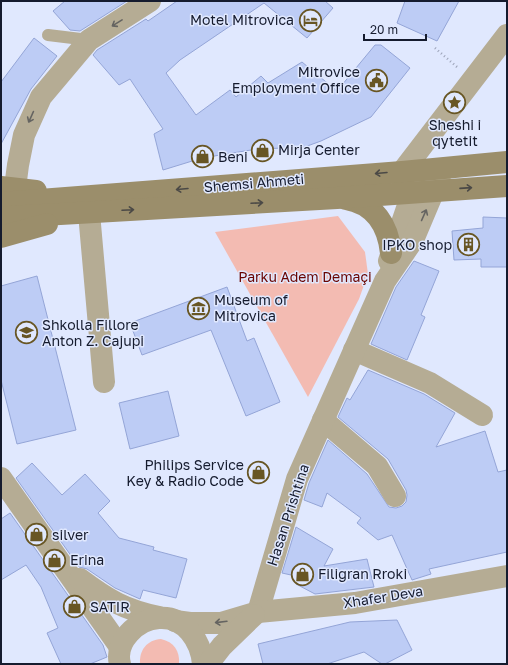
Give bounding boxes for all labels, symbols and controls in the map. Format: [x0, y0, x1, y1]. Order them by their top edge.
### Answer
hotel icon: Motel Mitrovica [297, 7, 323, 33]
place label: Motel Mitrovica [190, 11, 294, 28]
scale bar [364, 16, 426, 42]
one-way arrow [111, 19, 123, 27]
text: 20 m [370, 22, 398, 37]
place label: Mitrovice Employment Office [232, 63, 360, 96]
public building icon: Mitrovice Employment Office [363, 67, 389, 93]
place icon: Sheshi i qytetit [442, 90, 468, 116]
one-way arrow [27, 111, 35, 123]
place label: Sheshi i qytetit [429, 116, 481, 149]
shop icon: Mirja Center [249, 137, 275, 163]
place label: Mirja Center [278, 141, 360, 158]
shop icon: Beni [189, 144, 215, 170]
place label: Beni [218, 148, 248, 165]
street label: Shemsi Ahmeti [203, 170, 305, 195]
one-way arrow [375, 170, 388, 177]
one-way arrow [459, 185, 472, 192]
one-way arrow [176, 186, 189, 193]
one-way arrow [250, 199, 263, 206]
one-way arrow [121, 207, 134, 214]
one-way arrow [421, 209, 428, 221]
building icon: IPKO shop [455, 232, 481, 258]
place label: IPKO shop [382, 236, 452, 253]
park label: Parku Adem Demaçi [238, 268, 372, 285]
place label: Museum of Mitrovica [214, 291, 288, 324]
museum icon: Museum of Mitrovica [185, 295, 211, 321]
place label: Shkolla Fillore Anton Z. Cajupi [42, 316, 144, 349]
school or university icon: Shkolla Fillore Anton Z. Cajupi [13, 320, 39, 346]
place label: Philips Service Key & Radio Code [126, 456, 244, 489]
shop icon: Philips Service Key & Radio Code [246, 460, 272, 486]
street label: Hasan Prishtina [263, 462, 312, 568]
shop icon: silver [23, 522, 49, 548]
place label: silver [52, 526, 89, 543]
shop icon: Erina [41, 547, 67, 573]
place label: Erina [70, 551, 104, 568]
shop icon: Filigran Rroki [289, 561, 315, 587]
place label: Filigran Rroki [318, 565, 407, 582]
street label: Xhafer Deva [342, 582, 424, 611]
shop icon: SATIR [62, 594, 88, 620]
place label: SATIR [90, 598, 130, 615]
one-way arrow [215, 619, 228, 626]

